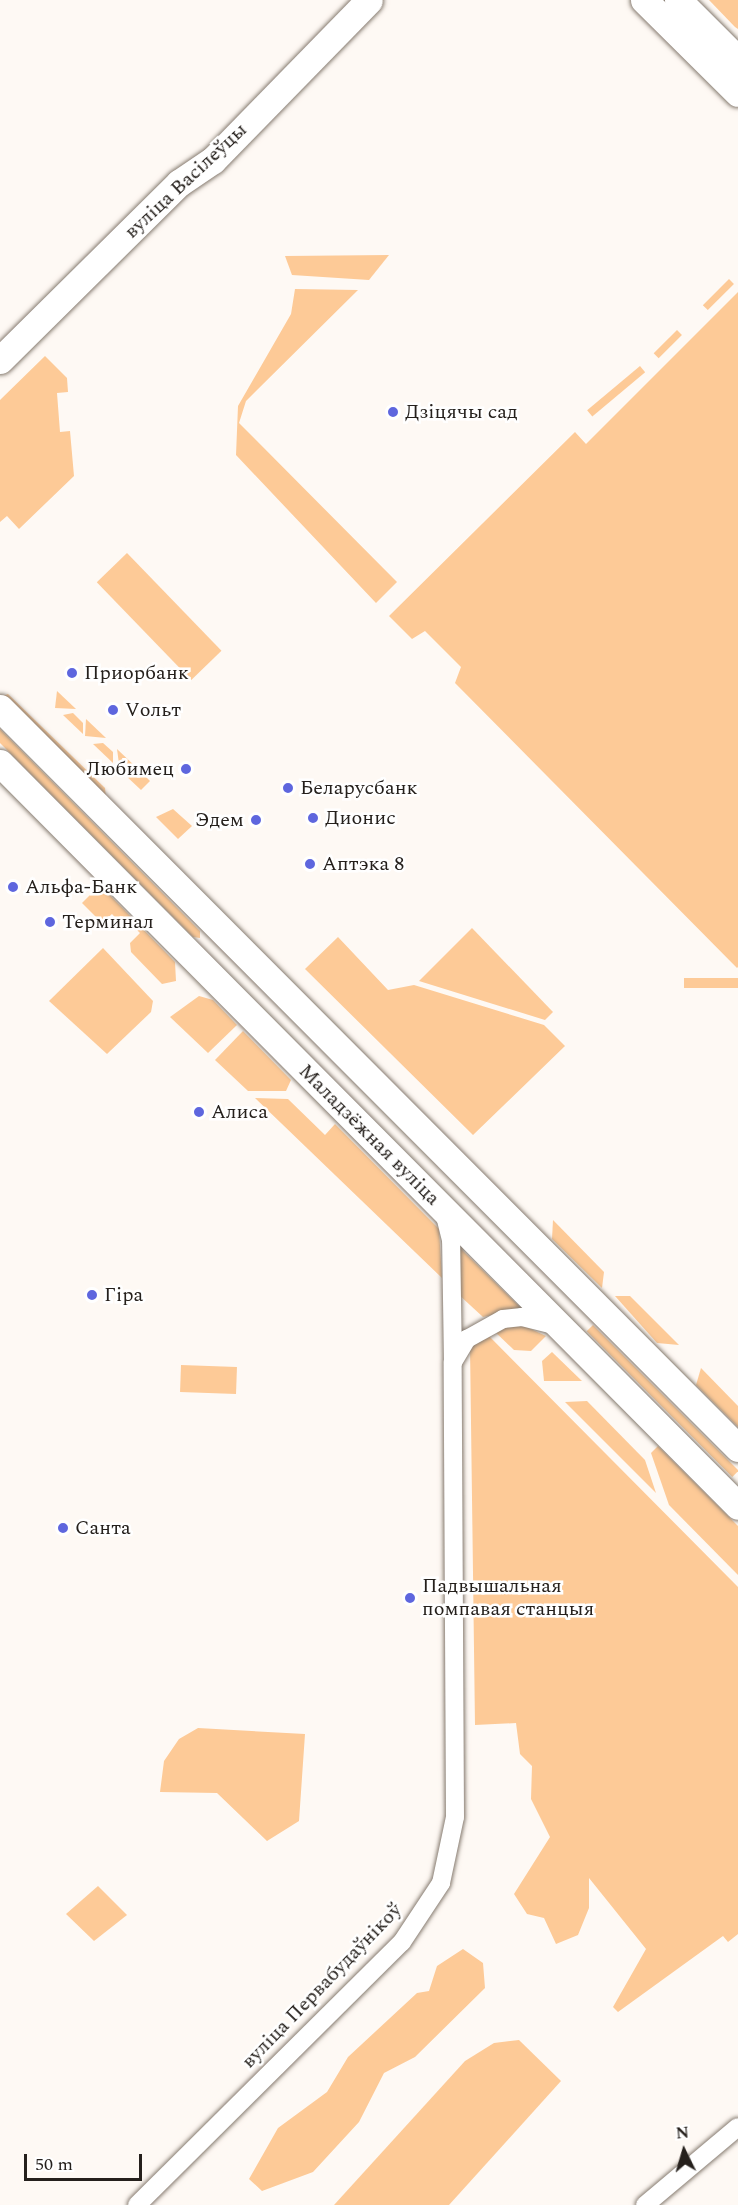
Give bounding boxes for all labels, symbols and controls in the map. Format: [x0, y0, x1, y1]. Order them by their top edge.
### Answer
street label: вуліца Васілеўцы [120, 118, 252, 244]
place label: Дзіцячы сад [405, 400, 518, 424]
marker: Дзіцячы сад [386, 405, 400, 419]
place label: Приорбанк [84, 661, 189, 685]
marker: Приорбанк [65, 666, 79, 680]
place label: Vольт [125, 698, 181, 722]
marker: Vольт [106, 703, 120, 717]
place label: Любимец [86, 757, 174, 781]
marker: Любимец [179, 762, 193, 776]
place label: Беларусбанк [300, 776, 418, 800]
marker: Беларусбанк [281, 781, 295, 795]
place label: Дионис [325, 806, 396, 830]
place label: Эдем [195, 808, 244, 832]
marker: Дионис [306, 811, 320, 825]
marker: Эдем [249, 813, 263, 827]
place label: Аптэка 8 [322, 852, 404, 876]
marker: Аптэка 8 [303, 857, 317, 871]
place label: Альфа-Банк [25, 875, 137, 899]
marker: Альфа-Банк [6, 880, 20, 894]
place label: Терминал [62, 910, 154, 934]
marker: Терминал [43, 915, 57, 929]
street label: Маладзёжная вуліца [293, 1059, 445, 1211]
place label: Алиса [211, 1100, 268, 1124]
marker: Алиса [192, 1105, 206, 1119]
place label: Гіра [104, 1283, 143, 1307]
marker: Гіра [85, 1288, 99, 1302]
place label: Санта [75, 1516, 131, 1540]
marker: Санта [56, 1521, 70, 1535]
place label: Падвышальная помпавая станцыя [422, 1574, 594, 1621]
marker: Падвышальная помпавая станцыя [403, 1591, 417, 1605]
street label: вуліца Первабудаўнікоў [237, 1899, 407, 2073]
north arrow [654, 2121, 714, 2181]
text: N [675, 2121, 690, 2146]
scale bar [27, 2142, 146, 2180]
text: 50 m [35, 2151, 73, 2178]

